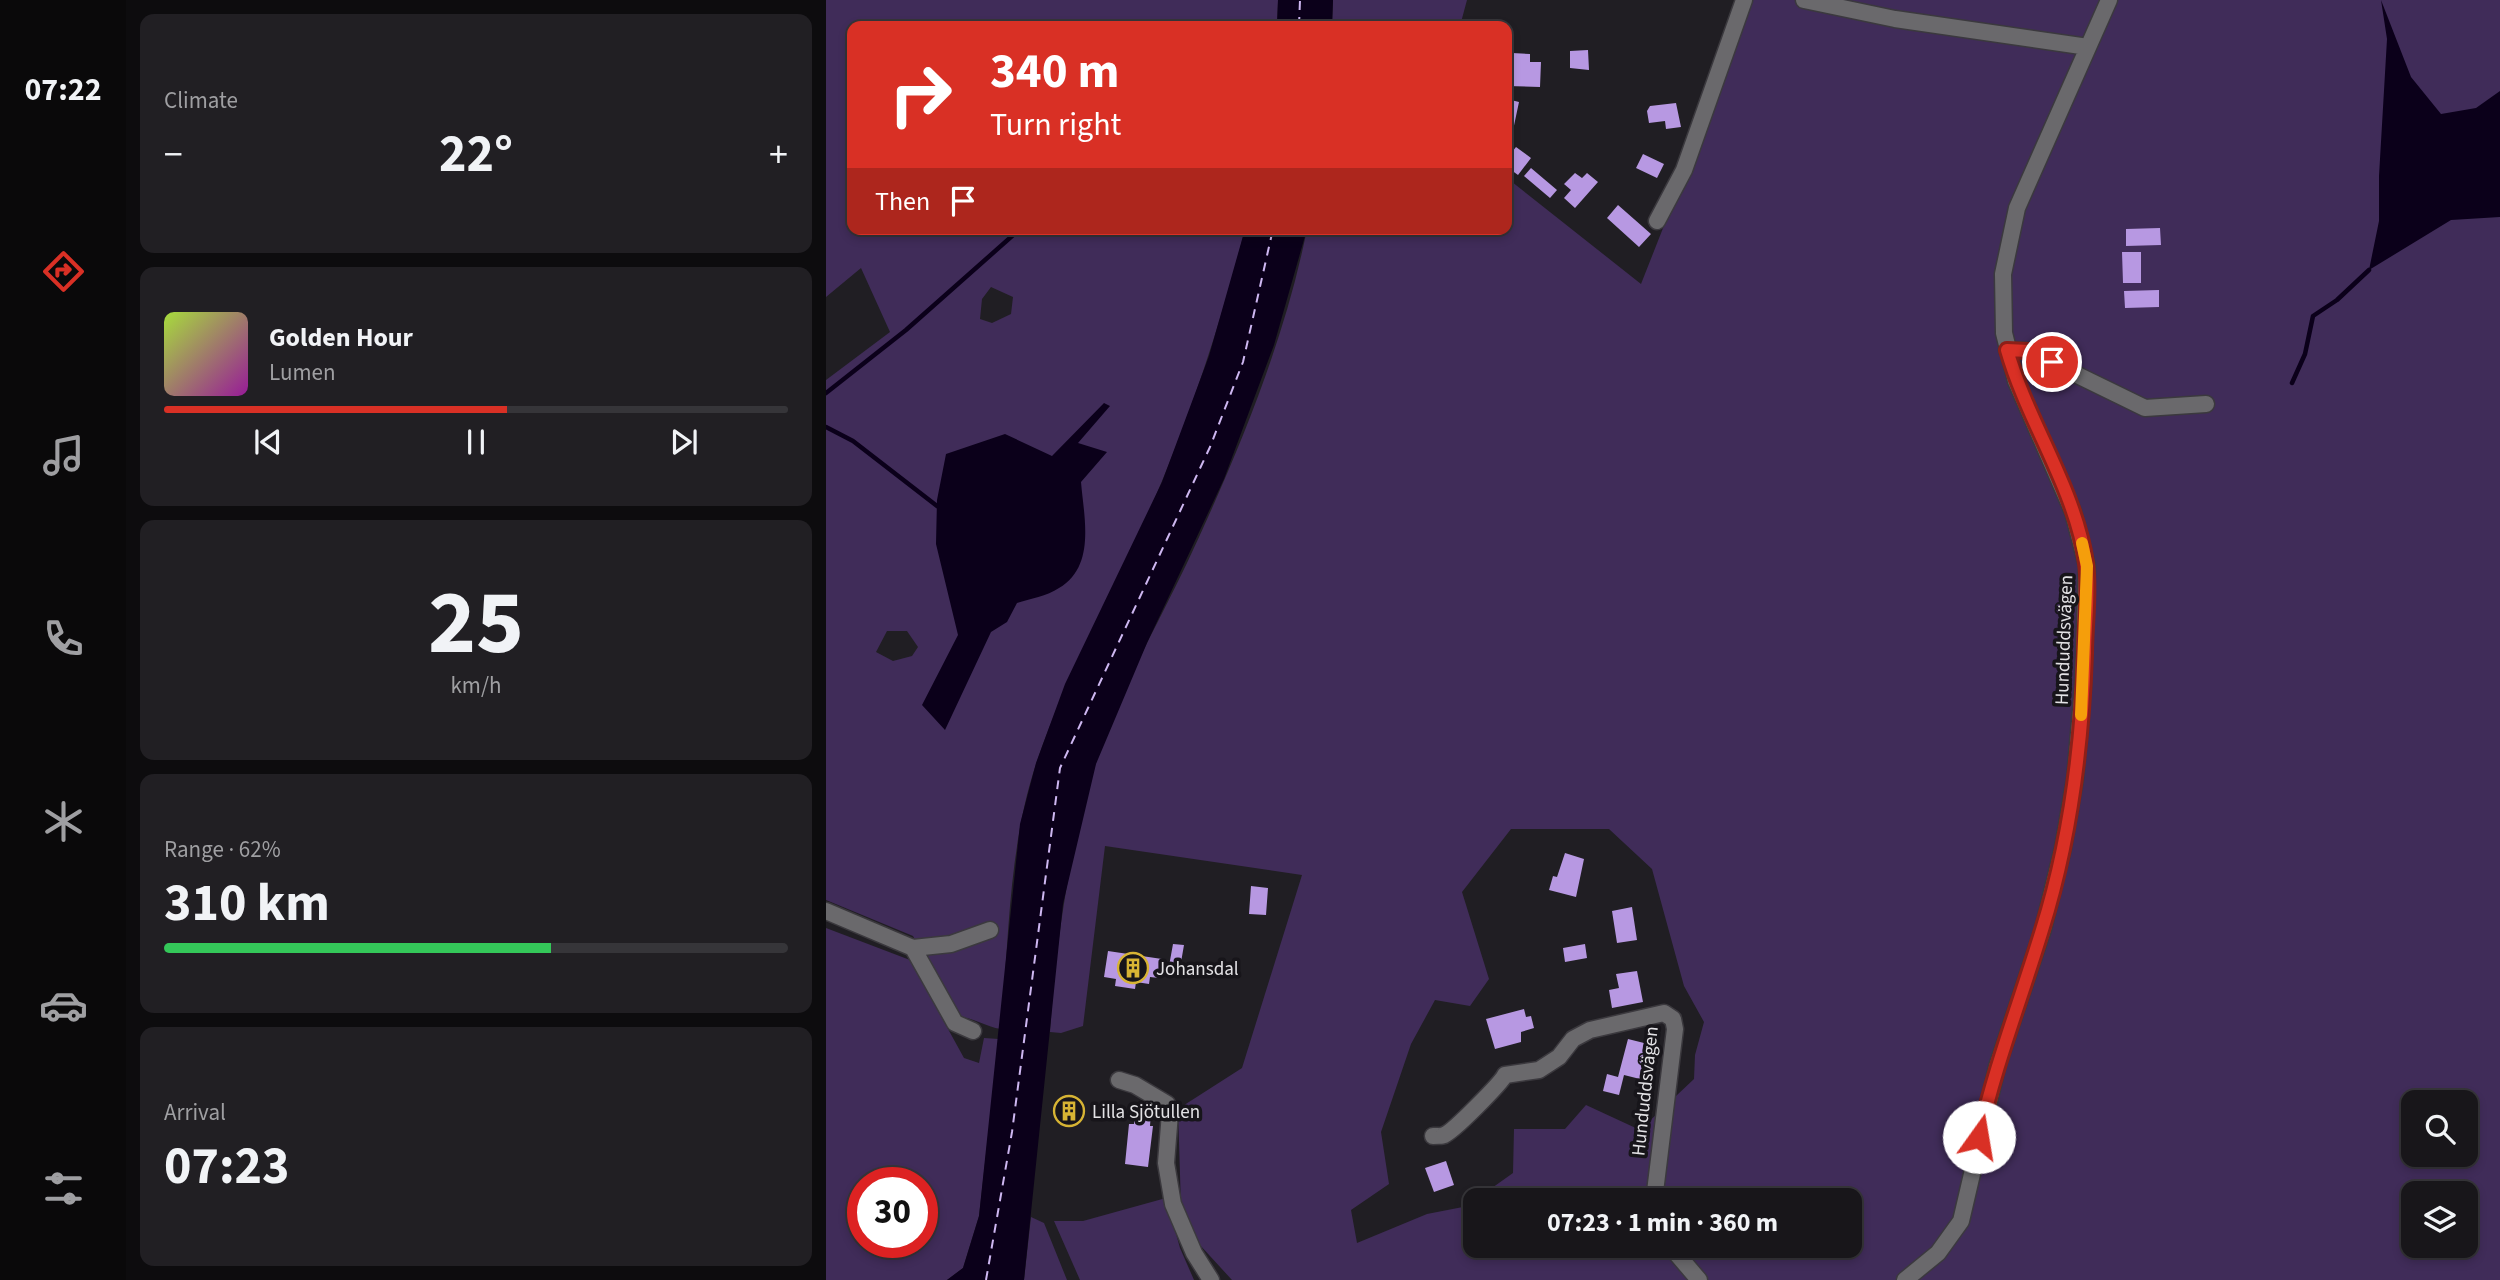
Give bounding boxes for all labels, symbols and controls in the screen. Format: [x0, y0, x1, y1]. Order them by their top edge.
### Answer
text: 340 m [990, 37, 1119, 107]
icon: right [875, 49, 966, 140]
text: 07:22 [24, 67, 102, 113]
text: Climate [164, 84, 238, 117]
text: Turn right [990, 102, 1121, 148]
text: 22° [439, 118, 513, 192]
text: − [164, 128, 183, 182]
text: + [769, 128, 788, 182]
icon: arrive [944, 182, 982, 220]
text: Then [875, 183, 930, 220]
icon: directions [39, 247, 88, 296]
text: Golden Hour [269, 319, 413, 356]
pin [2022, 332, 2082, 392]
icon: arrive [2033, 343, 2071, 381]
text: Lumen [269, 356, 336, 389]
icon: previous [249, 423, 287, 461]
icon: pause [457, 423, 495, 461]
icon: next [665, 423, 703, 461]
icon: music [39, 431, 88, 480]
text: 25 [428, 559, 524, 688]
street label: Hunduddsvägen [2049, 574, 2080, 706]
icon: phone [39, 614, 88, 663]
text: km/h [450, 669, 502, 702]
icon: climate [39, 797, 88, 846]
text: Range · 62% [164, 833, 281, 866]
text: 310 km [164, 867, 330, 941]
building icon: Johansdal [1116, 951, 1150, 985]
place label: Johansdal [1156, 956, 1239, 983]
icon: car [39, 981, 88, 1030]
street label: Hunduddsvägen [1625, 1025, 1666, 1157]
map controls [2401, 1090, 2478, 1258]
button: search [2401, 1090, 2478, 1167]
building icon: Lilla Sjötullen [1052, 1094, 1086, 1128]
text: Arrival [164, 1096, 226, 1129]
place label: Lilla Sjötullen [1092, 1099, 1200, 1126]
position arrow [1942, 1100, 2016, 1174]
text: 07:23 [164, 1130, 289, 1204]
icon: filters [39, 1164, 88, 1213]
speed limit sign: 30 [847, 1167, 938, 1258]
button: layers [2401, 1181, 2478, 1258]
text: 07:23 · 1 min · 360 m [1547, 1204, 1778, 1241]

